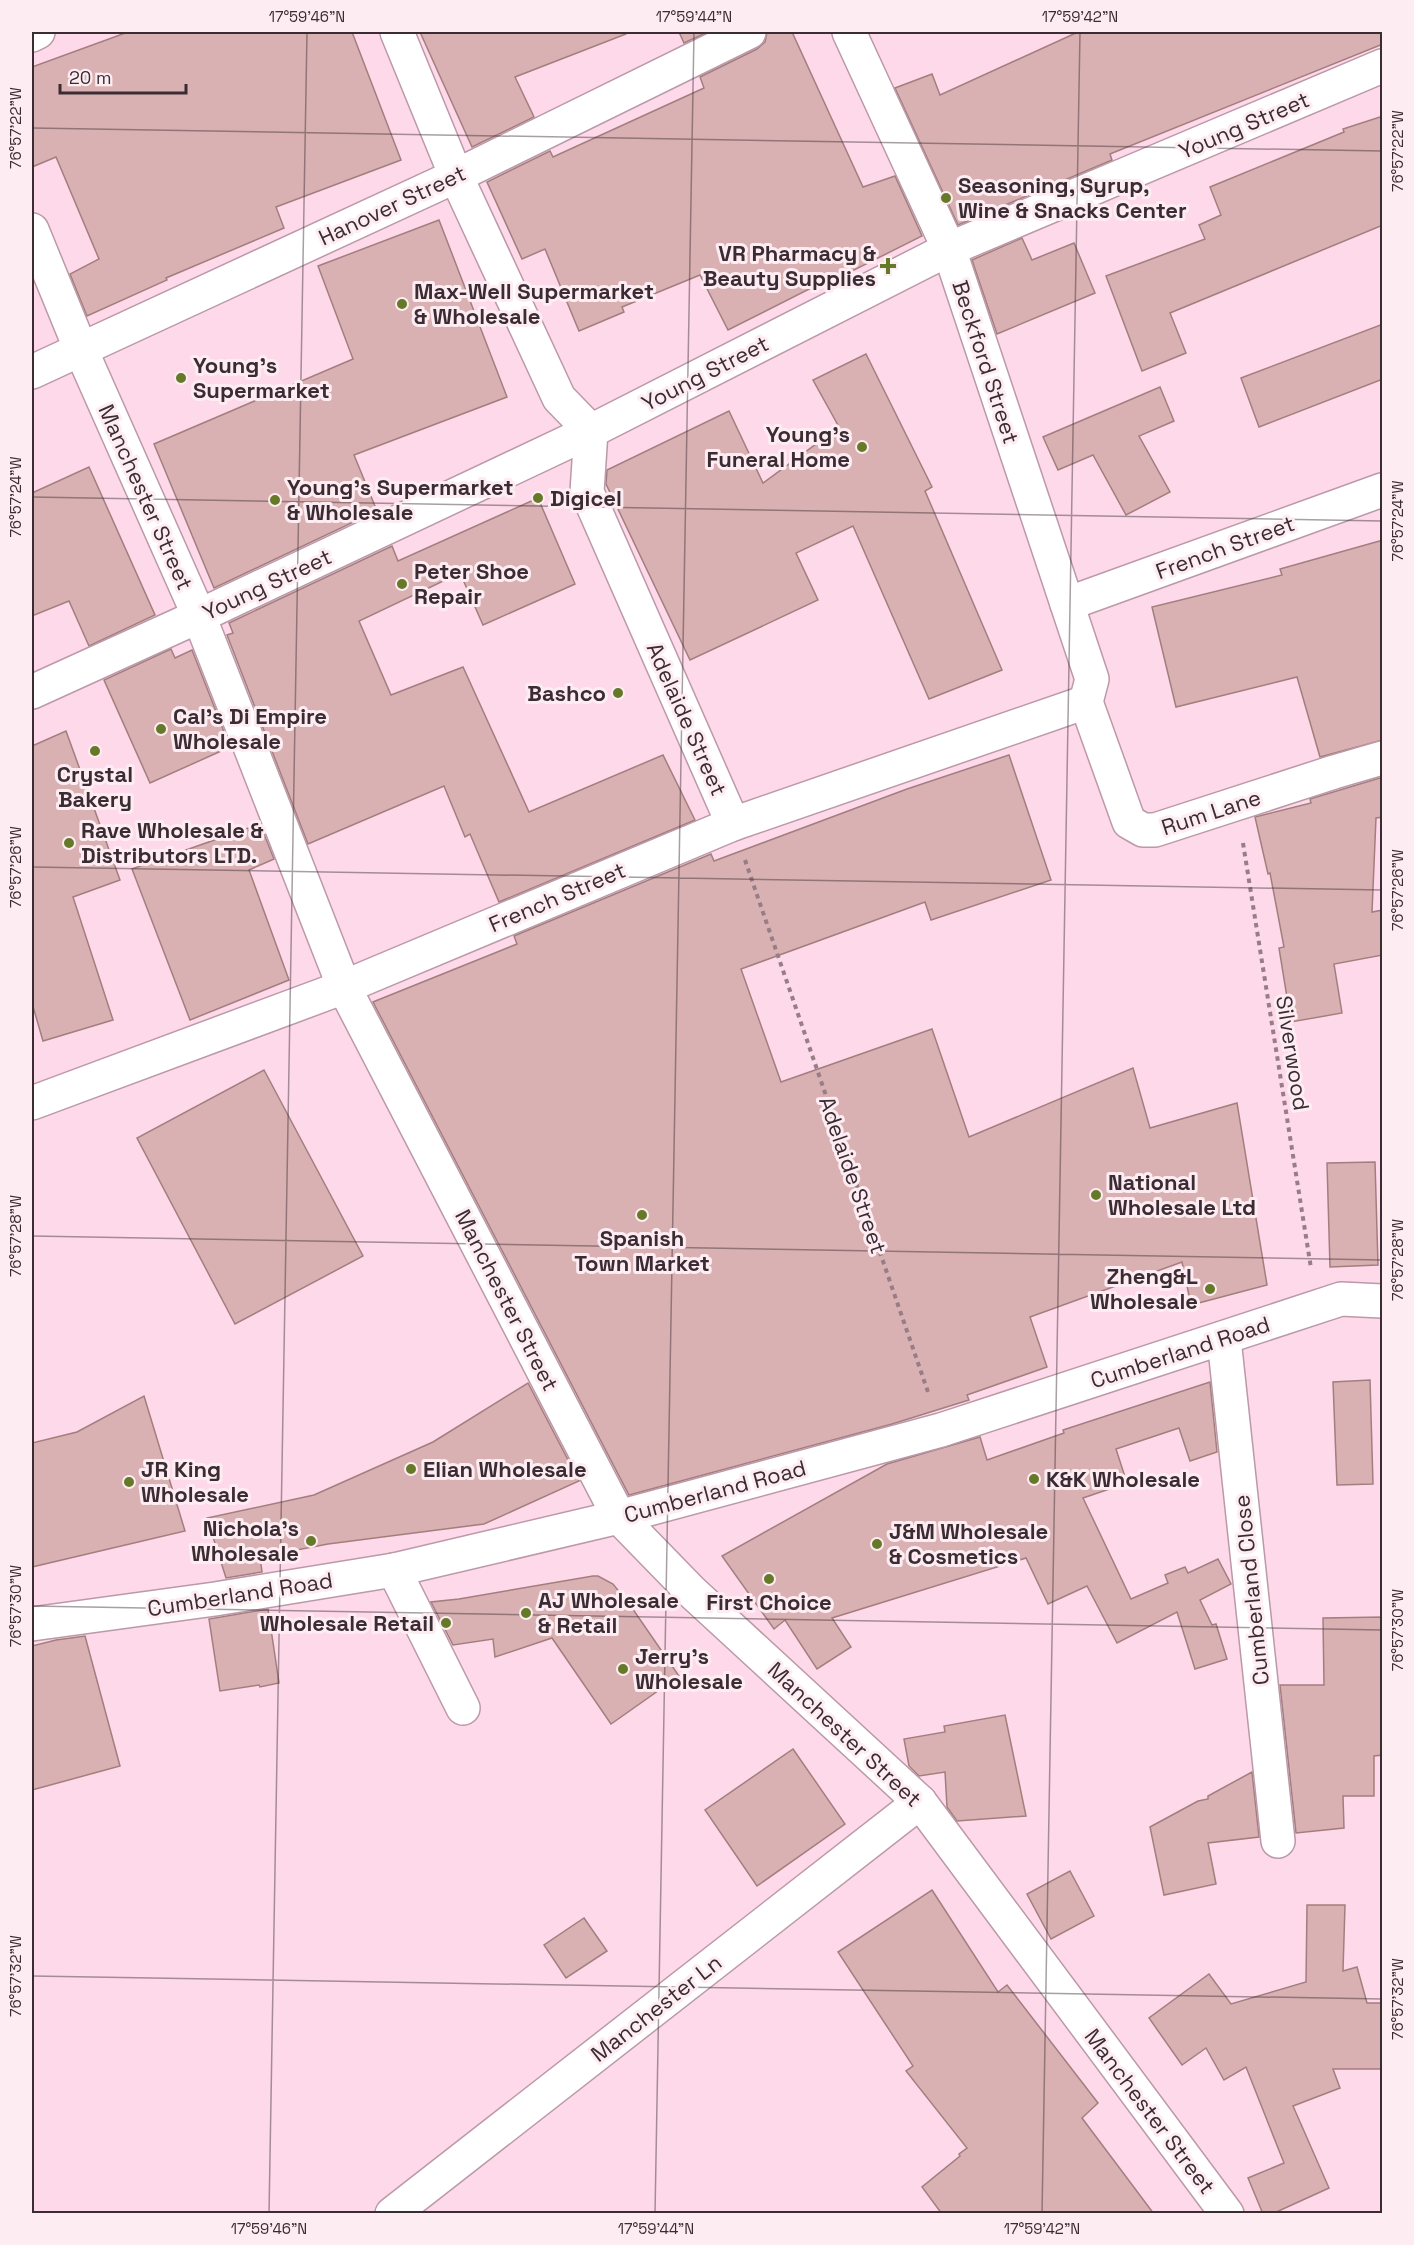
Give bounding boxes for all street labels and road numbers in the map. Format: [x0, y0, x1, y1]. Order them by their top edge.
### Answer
street label: Young Street [1175, 85, 1313, 165]
street label: Hanover Street [314, 159, 470, 251]
street label: Beckford Street [946, 277, 1026, 447]
street label: Young Street [637, 329, 773, 417]
street label: Manchester Street [93, 400, 199, 594]
street label: French Street [1152, 509, 1298, 585]
street label: Young Street [198, 542, 336, 626]
street label: Adelaide Street [641, 638, 733, 800]
street label: Rum Lane [1158, 783, 1264, 841]
street label: French Street [484, 856, 630, 938]
street label: Silverwood [1270, 994, 1316, 1112]
street label: Adelaide Street [813, 1093, 893, 1257]
street label: Manchester Street [449, 1204, 565, 1396]
street label: Cumberland Road [1087, 1310, 1273, 1394]
street label: Cumberland Road [621, 1453, 809, 1529]
street label: Cumberland Close [1227, 1494, 1275, 1686]
street label: Cumberland Road [145, 1566, 335, 1622]
street label: Manchester Street [762, 1656, 928, 1812]
street label: Manchester Ln [585, 1948, 727, 2068]
street label: Manchester Street [1079, 2023, 1221, 2199]

